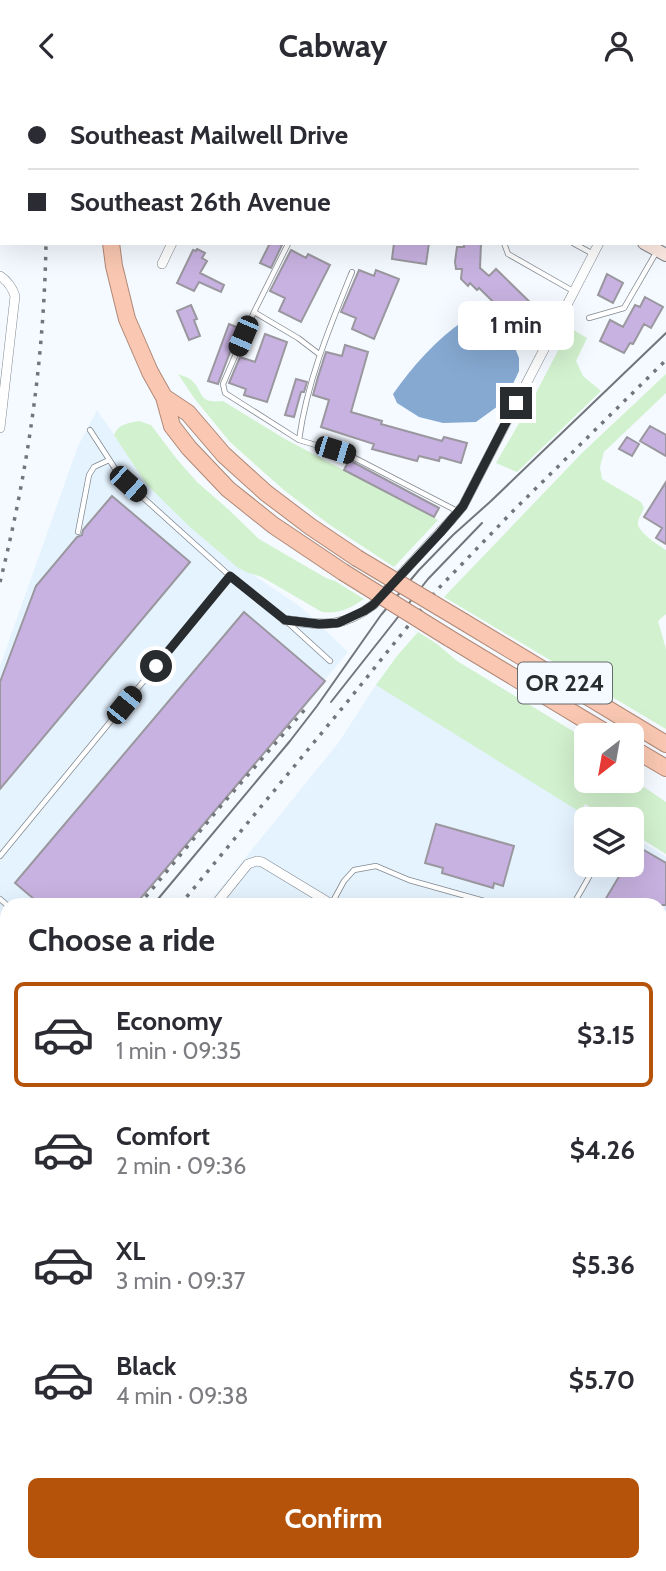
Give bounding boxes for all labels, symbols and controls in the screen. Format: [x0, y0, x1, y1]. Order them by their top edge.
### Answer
text: Cabway [278, 26, 388, 65]
icon: back [28, 27, 66, 65]
icon: person [600, 27, 638, 65]
text: Southeast Mailwell Drive [70, 119, 348, 151]
text: Southeast 26th Avenue [70, 186, 331, 218]
callout: 1 min [458, 301, 574, 351]
text: 1 min [490, 311, 542, 339]
car [226, 313, 261, 359]
route end [500, 387, 532, 419]
car [312, 434, 359, 466]
car [106, 462, 151, 506]
route start [140, 650, 172, 682]
road number: OR 224 [518, 663, 612, 703]
car [103, 682, 146, 728]
north arrow [574, 723, 644, 793]
map controls [574, 723, 644, 877]
button: layers [574, 807, 644, 877]
text: Choose a ride [28, 920, 215, 959]
icon: car [32, 1003, 95, 1066]
text: Economy [116, 1005, 222, 1037]
text: $3.15 [577, 1019, 635, 1051]
text: 1 min · 09:35 [116, 1037, 241, 1065]
icon: car [32, 1118, 95, 1181]
text: Comfort [116, 1120, 210, 1152]
text: $4.26 [570, 1134, 635, 1166]
text: 2 min · 09:36 [116, 1152, 246, 1180]
icon: car [32, 1233, 95, 1296]
text: XL [116, 1235, 145, 1267]
text: $5.36 [572, 1249, 635, 1281]
text: 3 min · 09:37 [116, 1267, 245, 1295]
icon: car [32, 1348, 95, 1411]
text: Black [116, 1350, 176, 1382]
text: $5.70 [569, 1364, 635, 1396]
text: 4 min · 09:38 [116, 1382, 248, 1410]
button: Confirm [28, 1478, 639, 1558]

